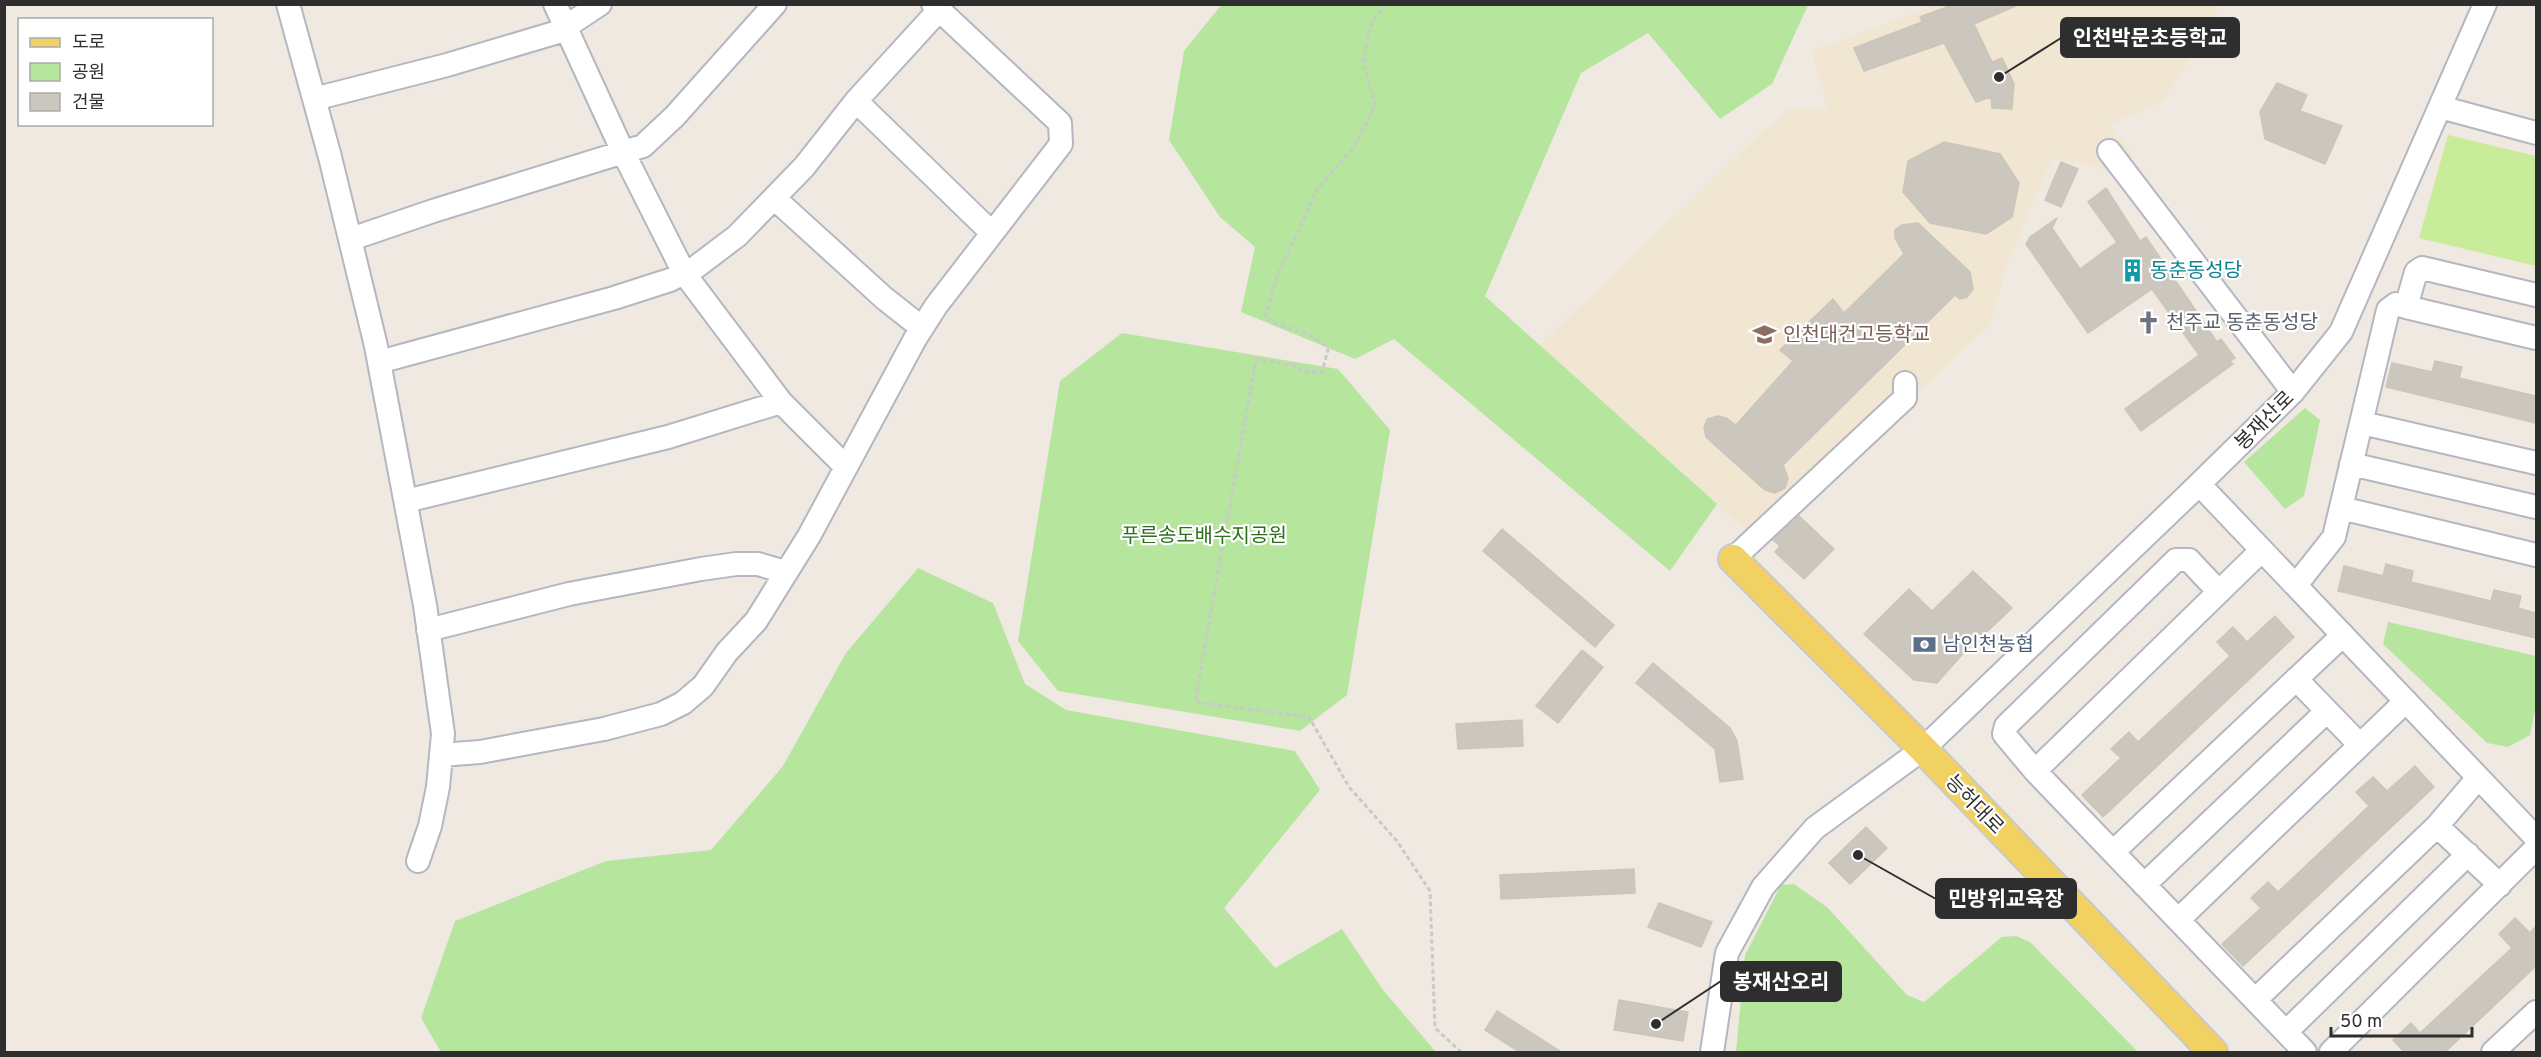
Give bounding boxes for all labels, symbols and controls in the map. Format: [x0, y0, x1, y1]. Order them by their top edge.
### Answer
legend [18, 18, 213, 126]
callout: 인천박문초등학교 [2061, 18, 2239, 57]
text: 인천박문초등학교 [2073, 26, 2227, 53]
text: 도로 [72, 32, 105, 55]
text: 공원 [72, 62, 105, 85]
text: 건물 [72, 92, 105, 115]
building icon: 동춘동성당 [2119, 257, 2145, 283]
place label: 동춘동성당 [2150, 259, 2242, 285]
church icon: 천주교 동춘동성당 [2135, 309, 2161, 335]
place label: 천주교 동춘동성당 [2166, 311, 2318, 337]
school or university icon: 인천대건고등학교 [1752, 321, 1778, 347]
place label: 인천대건고등학교 [1783, 323, 1930, 349]
street label: 봉재산로 [2230, 386, 2301, 457]
park label: 푸른송도배수지공원 [1121, 524, 1287, 550]
bank icon: 남인천농협 [1911, 631, 1937, 657]
place label: 남인천농협 [1942, 633, 2034, 659]
street label: 능허대로 [1939, 770, 2008, 841]
callout: 민방위교육장 [1936, 879, 2076, 918]
text: 민방위교육장 [1948, 887, 2064, 914]
callout: 봉재산오리 [1721, 962, 1841, 1001]
text: 봉재산오리 [1733, 970, 1829, 997]
scale bar [2331, 1000, 2472, 1038]
text: 50 m [2340, 1011, 2382, 1034]

